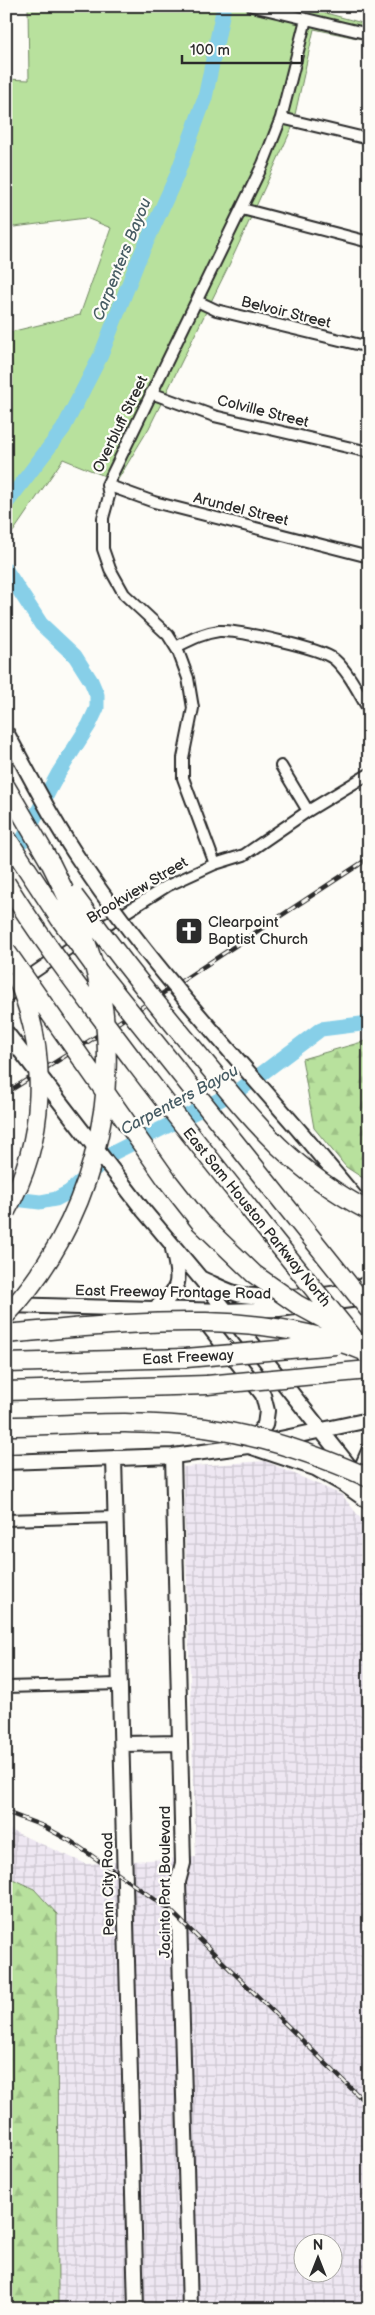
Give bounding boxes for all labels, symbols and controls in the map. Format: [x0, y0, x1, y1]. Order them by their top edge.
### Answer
scale bar [182, 32, 302, 64]
text: 100 m [190, 41, 230, 60]
water label: Carpenters Bayou [89, 195, 156, 324]
street label: Belvoir Street [239, 292, 333, 333]
street label: Overbluff Street [89, 372, 152, 476]
street label: Colville Street [215, 391, 311, 432]
street label: Arundel Street [191, 489, 291, 531]
street label: Brookview Street [83, 853, 192, 928]
place label: Clearpoint Baptist Church [208, 913, 308, 949]
church icon: Clearpoint Baptist Church [174, 916, 204, 946]
water label: Carpenters Bayou [118, 1061, 242, 1139]
street label: East Sam Houston Parkway North [178, 1124, 335, 1311]
street label: East Freeway Frontage Road [75, 1281, 271, 1304]
street label: East Freeway [142, 1346, 234, 1369]
street label: Jacinto Port Boulevard [156, 1806, 175, 1958]
street label: Penn City Road [98, 1832, 119, 1936]
north arrow [292, 2232, 342, 2282]
text: N [313, 2237, 323, 2254]

